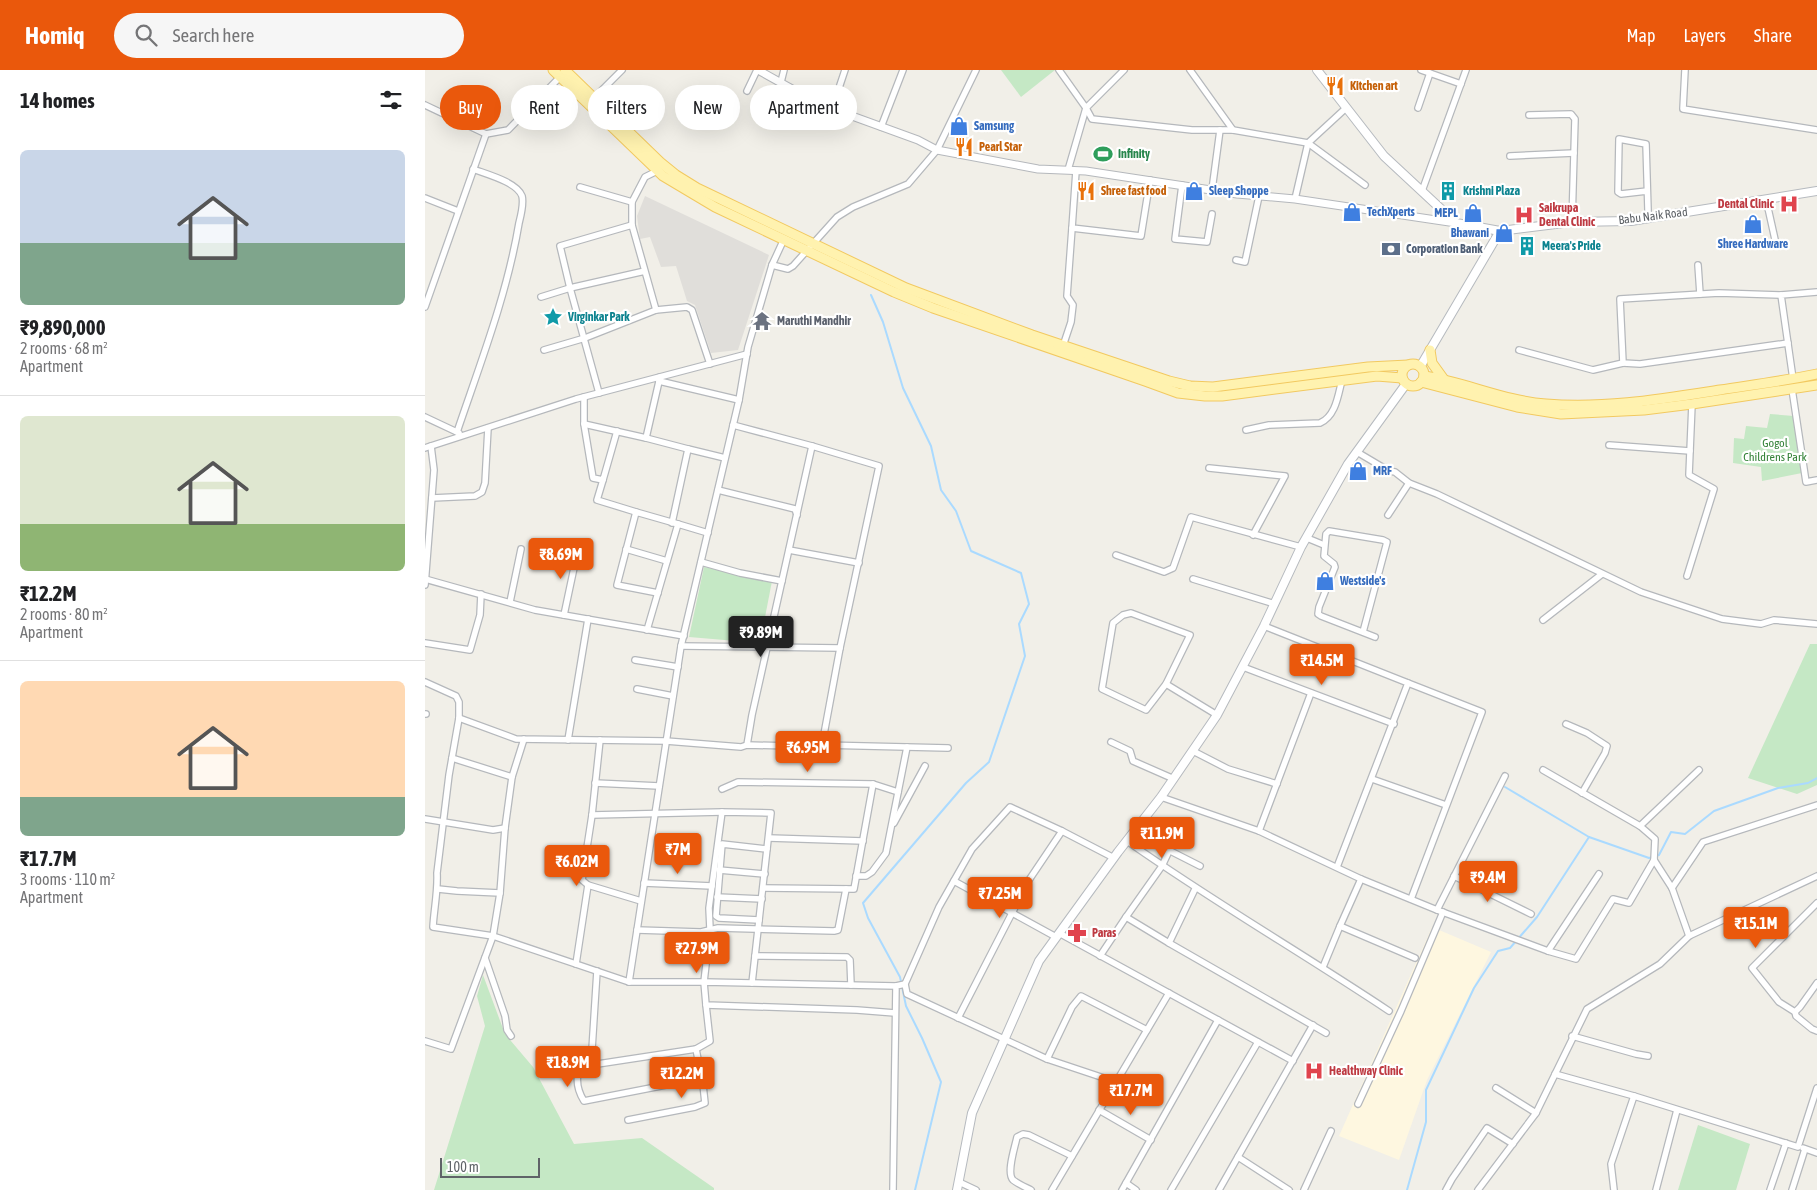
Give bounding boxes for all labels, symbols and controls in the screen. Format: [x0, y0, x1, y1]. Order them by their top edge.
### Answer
search box [114, 13, 464, 58]
icon: search [132, 21, 160, 49]
text: Homiq [25, 22, 84, 49]
text: Search here [172, 24, 254, 46]
text: Map [1626, 25, 1655, 46]
text: Layers [1683, 25, 1726, 46]
text: Share [1754, 25, 1792, 46]
restaurant icon: Kitchen art [1324, 75, 1346, 97]
place label: Kitchen art [1350, 79, 1398, 93]
chip: Buy [440, 85, 501, 130]
chip: Rent [511, 85, 578, 130]
chip: Filters [588, 85, 665, 130]
chip: New [675, 85, 740, 130]
chip: Apartment [750, 85, 857, 130]
icon: filters [377, 86, 405, 114]
text: 14 homes [20, 88, 95, 112]
shop icon: Samsung [948, 115, 970, 137]
place label: Samsung [974, 119, 1015, 133]
restaurant icon: Pearl Star [953, 136, 975, 158]
place label: Pearl Star [979, 140, 1022, 154]
sports icon: Infinity [1092, 143, 1114, 165]
place label: Infinity [1118, 147, 1150, 161]
restaurant icon: Shree fast food [1075, 180, 1097, 202]
shop icon: Sleep Shoppe [1183, 180, 1205, 202]
building icon: Krishni Plaza [1437, 180, 1459, 202]
icon: home [168, 183, 258, 273]
place label: Shree fast food [1101, 184, 1167, 198]
place label: Sleep Shoppe [1209, 184, 1269, 198]
place label: Krishni Plaza [1463, 184, 1520, 198]
hospital icon: Dental Clinic [1778, 193, 1800, 215]
place label: Dental Clinic [1718, 197, 1775, 211]
shop icon: TechXperts [1341, 201, 1363, 223]
place label: Saikrupa Dental Clinic [1539, 201, 1596, 229]
shop icon: MEPL [1462, 202, 1484, 224]
hospital icon: Saikrupa Dental Clinic [1513, 204, 1535, 226]
place label: TechXperts [1367, 205, 1416, 219]
street label: Babu Naik Road [1618, 205, 1688, 227]
place label: MEPL [1434, 206, 1458, 220]
shop icon: Shree Hardware [1742, 213, 1764, 235]
shop icon: Bhawani [1493, 222, 1515, 244]
place label: Bhawani [1451, 226, 1489, 240]
building icon: Meera's Pride [1516, 235, 1538, 257]
place label: Shree Hardware [1718, 237, 1789, 251]
bank icon: Corporation Bank [1380, 238, 1402, 260]
place label: Meera's Pride [1542, 239, 1601, 253]
place label: Corporation Bank [1406, 242, 1483, 256]
place icon: Virginkar Park [542, 306, 564, 328]
place label: Virginkar Park [567, 310, 630, 324]
temple icon: Maruthi Mandhir [751, 310, 773, 332]
place label: Maruthi Mandhir [777, 314, 851, 328]
text: ₹9,890,000 [20, 315, 106, 339]
text: 2 rooms · 68 m² [20, 339, 108, 357]
text: Apartment [20, 357, 83, 375]
park label: Gogol Childrens Park [1743, 436, 1807, 464]
icon: home [168, 448, 258, 538]
shop icon: MRF [1347, 460, 1369, 482]
place label: MRF [1373, 464, 1392, 478]
pin: ₹8.69M [520, 538, 602, 580]
text: ₹8.69M [539, 545, 583, 563]
shop icon: Westside's [1314, 570, 1336, 592]
place label: Westside's [1339, 574, 1386, 588]
text: ₹12.2M [20, 581, 76, 605]
text: 2 rooms · 80 m² [20, 605, 108, 623]
pin: ₹9.89M [720, 616, 802, 658]
text: Apartment [20, 623, 83, 641]
text: ₹9.89M [739, 623, 783, 641]
pin: ₹14.5M [1281, 644, 1363, 686]
text: ₹14.5M [1300, 651, 1344, 669]
icon: home [168, 713, 258, 803]
pin: ₹6.95M [767, 730, 849, 773]
text: ₹6.95M [786, 738, 830, 756]
pin: ₹11.9M [1121, 816, 1203, 859]
text: ₹11.9M [1140, 824, 1184, 842]
pin: ₹7M [654, 832, 702, 875]
text: ₹7M [665, 840, 691, 858]
pin: ₹6.02M [536, 844, 618, 887]
text: ₹17.7M [20, 846, 76, 870]
text: ₹6.02M [555, 852, 599, 870]
pin: ₹9.4M [1453, 860, 1523, 903]
text: ₹9.4M [1470, 868, 1506, 886]
text: 3 rooms · 110 m² [20, 870, 115, 888]
pin: ₹7.25M [959, 876, 1041, 919]
text: ₹7.25M [978, 884, 1022, 902]
text: Apartment [20, 888, 83, 906]
pin: ₹15.1M [1715, 906, 1797, 949]
text: ₹15.1M [1734, 914, 1778, 932]
pharmacy icon: Paras [1066, 922, 1088, 944]
place label: Paras [1092, 926, 1117, 940]
pin: ₹27.9M [656, 932, 738, 974]
text: ₹27.9M [675, 939, 719, 957]
pin: ₹18.9M [527, 1046, 609, 1088]
text: ₹18.9M [546, 1053, 590, 1071]
pin: ₹12.2M [641, 1056, 723, 1099]
hospital icon: Healthway Clinic [1303, 1060, 1325, 1082]
text: ₹12.2M [660, 1064, 704, 1082]
place label: Healthway Clinic [1329, 1064, 1404, 1078]
pin: ₹17.7M [1090, 1074, 1172, 1116]
text: ₹17.7M [1109, 1081, 1153, 1099]
scale bar [440, 1155, 540, 1178]
text: 100 m [447, 1159, 479, 1175]

